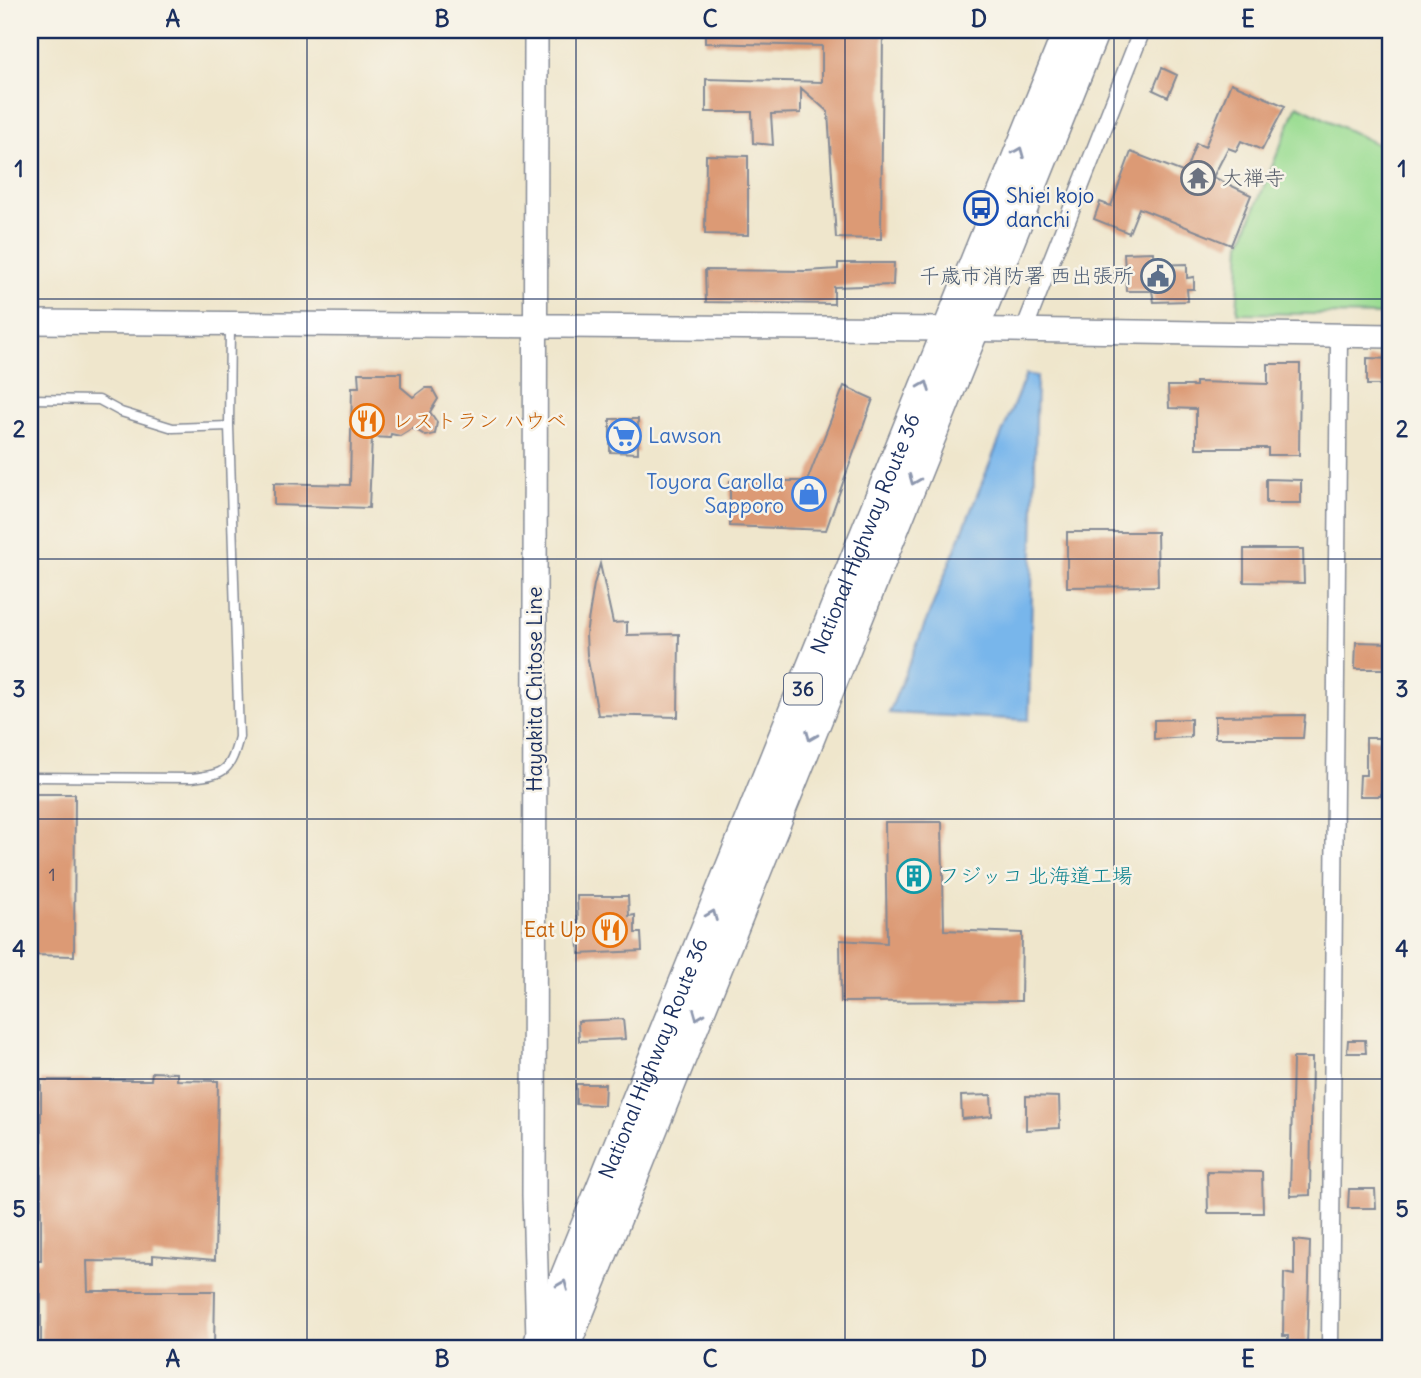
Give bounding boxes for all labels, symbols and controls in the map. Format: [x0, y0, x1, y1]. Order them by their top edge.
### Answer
text: A [166, 4, 181, 33]
text: B [434, 4, 450, 33]
text: C [702, 4, 718, 33]
text: D [971, 4, 987, 33]
text: E [1241, 4, 1255, 33]
one-way arrow [1011, 147, 1025, 159]
text: 1 [14, 154, 24, 183]
text: 1 [1397, 154, 1407, 183]
temple icon: 大禅寺 [1179, 159, 1217, 197]
place label: 大禅寺 [1222, 164, 1285, 191]
place label: Shiei kojo danchi [1006, 182, 1094, 233]
bus stop icon: Shiei kojo danchi [962, 189, 1000, 227]
public building icon: 千歳市消防署 西出張所 [1139, 257, 1177, 295]
place label: 千歳市消防署 西出張所 [919, 262, 1134, 289]
one-way arrow [916, 380, 930, 392]
restaurant icon: レストラン ハウベ [348, 402, 386, 440]
place label: レストラン ハウベ [392, 407, 567, 434]
street label: National Highway Route 36 [805, 409, 926, 658]
text: 2 [13, 414, 26, 443]
text: 2 [1396, 414, 1409, 443]
supermarket icon: Lawson [605, 417, 643, 455]
place label: Lawson [648, 422, 721, 449]
place label: Toyora Carolla Sapporo [646, 468, 784, 519]
one-way arrow [909, 473, 923, 485]
shop icon: Toyora Carolla Sapporo [790, 475, 828, 513]
street label: Hayakita Chitose Line [521, 586, 548, 792]
text: 3 [12, 674, 26, 703]
road number: 36 [784, 674, 822, 704]
text: 3 [1395, 674, 1409, 703]
one-way arrow [805, 730, 819, 742]
building icon: フジッコ 北海道工場 [895, 857, 933, 895]
place label: フジッコ 北海道工場 [939, 862, 1133, 889]
house number: 1 [48, 863, 56, 886]
one-way arrow [703, 909, 717, 921]
restaurant icon: Eat Up [591, 911, 629, 949]
place label: Eat Up [524, 916, 586, 943]
text: 4 [12, 934, 26, 963]
street label: National Highway Route 36 [593, 934, 714, 1183]
text: 4 [1395, 934, 1409, 963]
one-way arrow [693, 1009, 707, 1021]
text: 5 [12, 1194, 26, 1223]
text: 5 [1395, 1194, 1409, 1223]
one-way arrow [554, 1280, 568, 1292]
text: A [166, 1344, 181, 1373]
text: B [434, 1344, 450, 1373]
text: C [702, 1344, 718, 1373]
text: D [971, 1344, 987, 1373]
text: E [1241, 1344, 1255, 1373]

